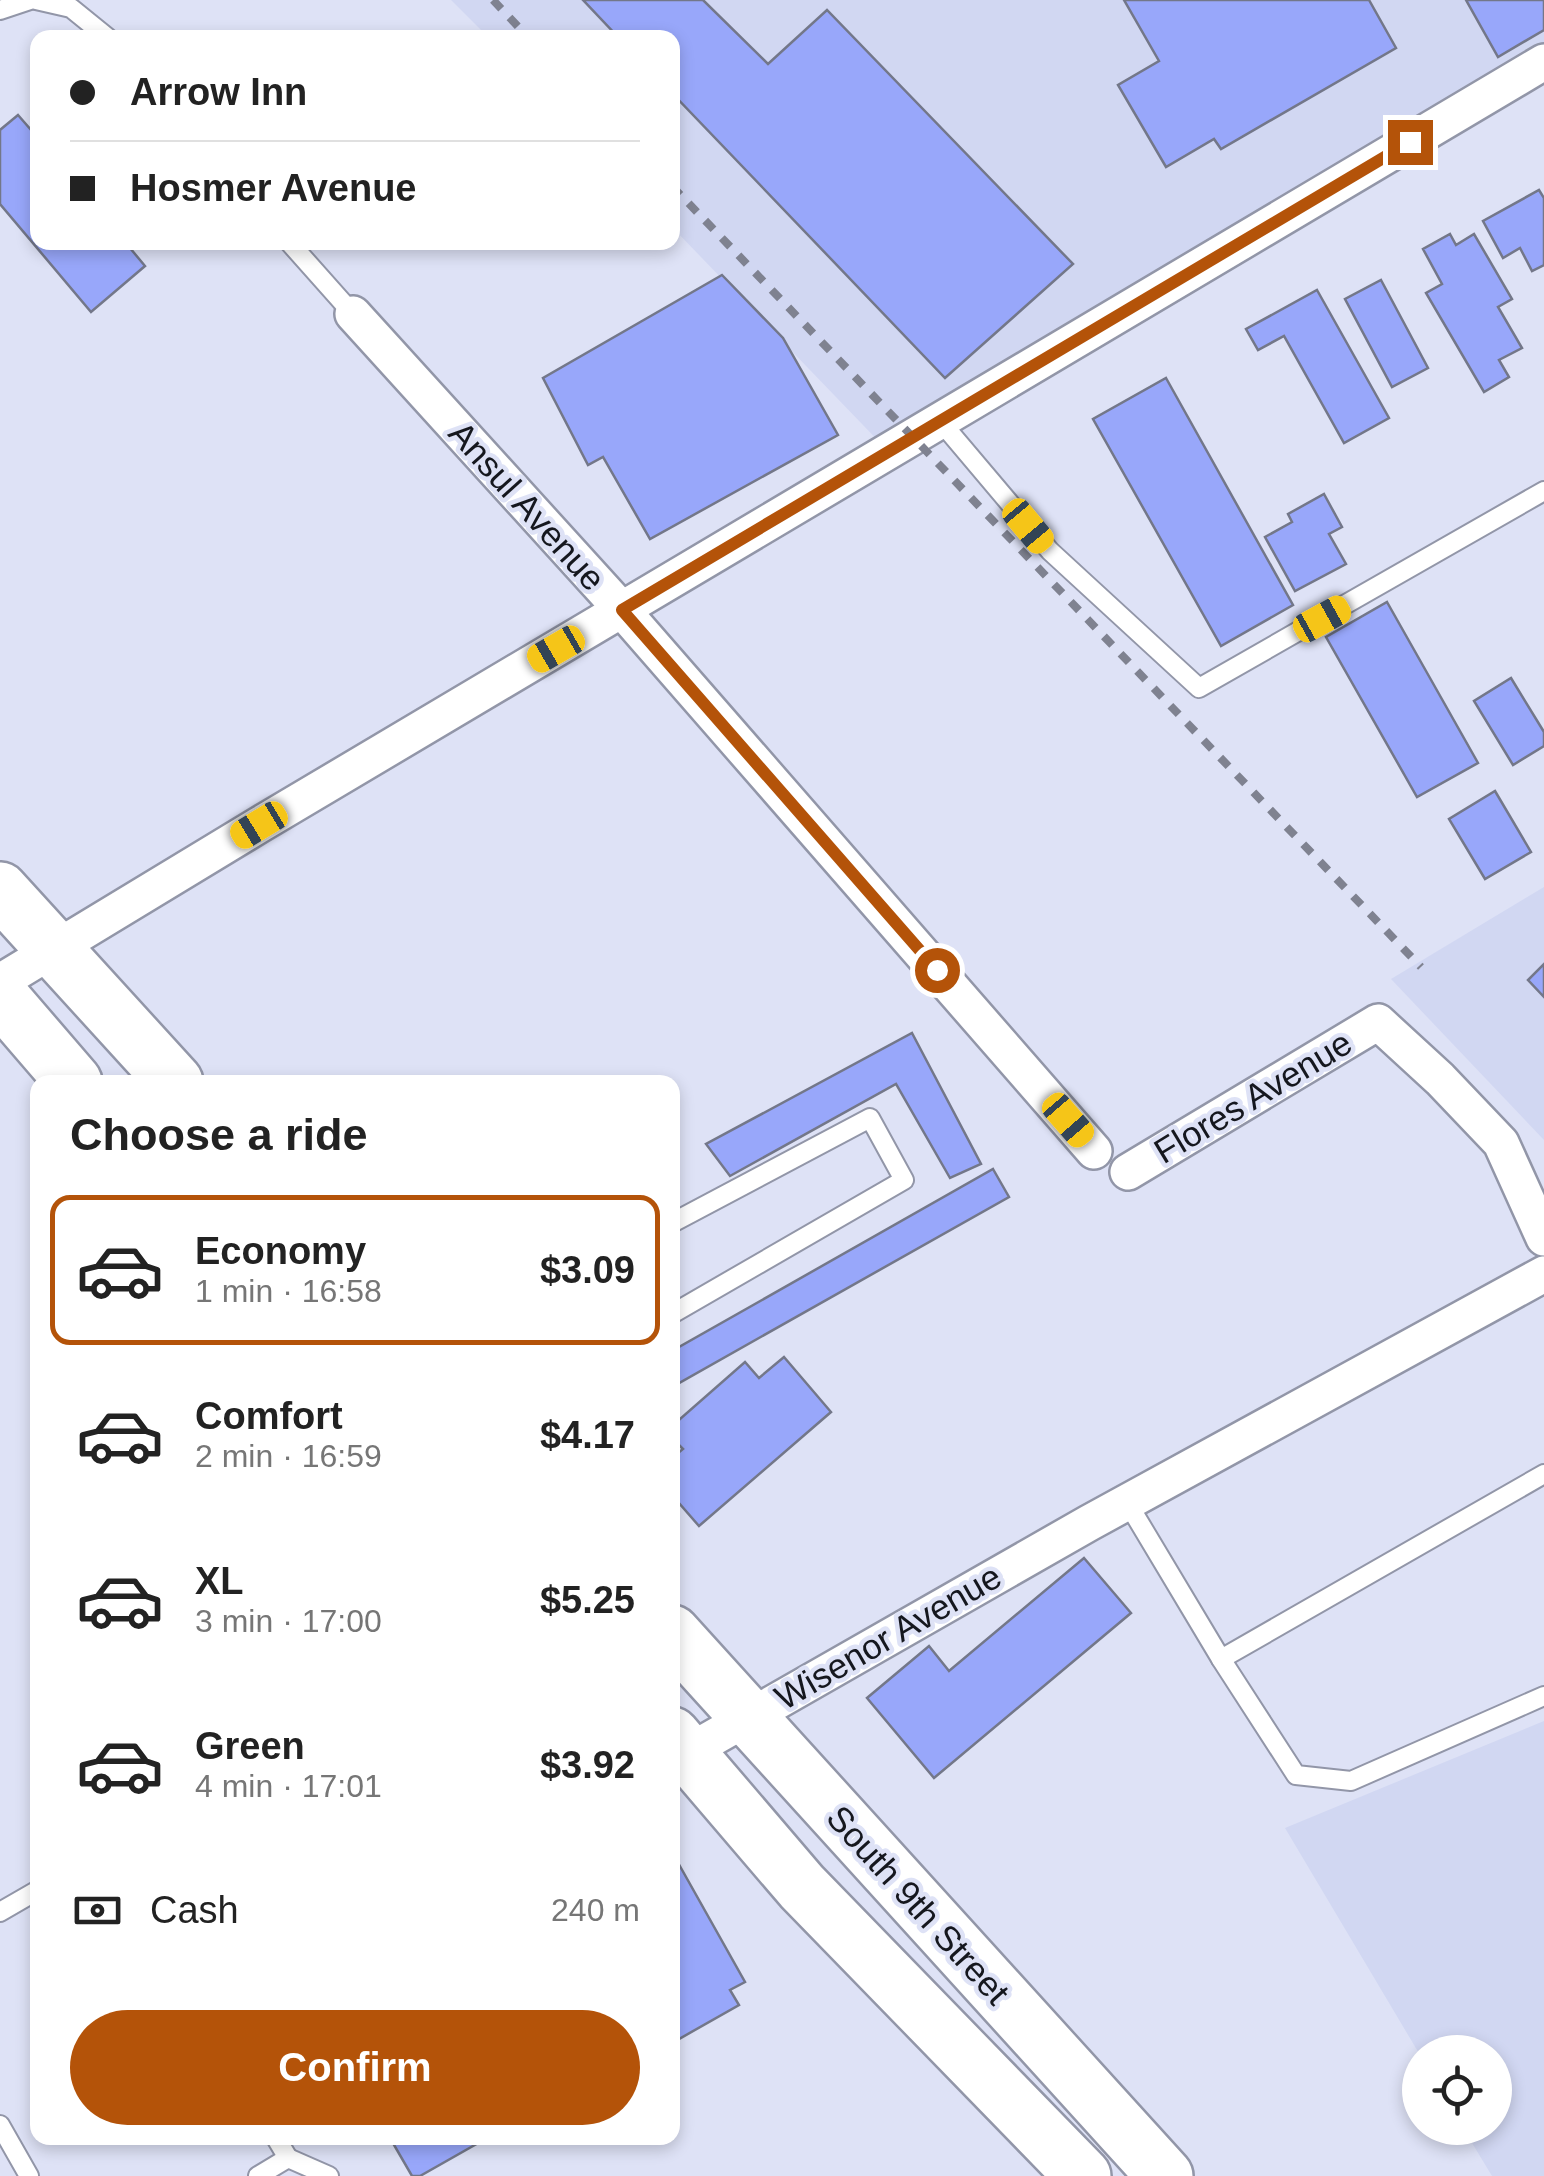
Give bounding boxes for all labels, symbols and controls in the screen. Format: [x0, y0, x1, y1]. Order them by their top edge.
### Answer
text: Arrow Inn [130, 71, 307, 113]
route end [1388, 120, 1433, 165]
text: Hosmer Avenue [130, 167, 417, 209]
street label: Ansul Avenue [441, 413, 613, 598]
car [997, 493, 1059, 559]
car [1288, 591, 1356, 647]
car [523, 621, 589, 677]
car [226, 797, 292, 853]
route start [915, 948, 960, 993]
street label: Flores Avenue [1147, 1022, 1358, 1171]
car [1037, 1088, 1099, 1152]
text: Choose a ride [70, 1109, 368, 1160]
icon: car [75, 1225, 165, 1315]
text: Economy [195, 1230, 366, 1272]
text: $3.09 [540, 1249, 635, 1291]
text: 1 min · 16:58 [195, 1273, 382, 1309]
icon: car [75, 1390, 165, 1480]
text: Comfort [195, 1395, 343, 1437]
text: $4.17 [540, 1414, 635, 1456]
text: 2 min · 16:59 [195, 1438, 382, 1474]
icon: car [75, 1555, 165, 1645]
street label: Wisenor Avenue [768, 1556, 1008, 1717]
text: XL [195, 1560, 244, 1602]
text: $5.25 [540, 1579, 635, 1621]
text: 3 min · 17:00 [195, 1603, 382, 1639]
icon: car [75, 1720, 165, 1810]
text: Green [195, 1725, 305, 1767]
text: $3.92 [540, 1744, 635, 1786]
text: 4 min · 17:01 [195, 1768, 382, 1804]
street label: South 9th Street [819, 1798, 1018, 2012]
icon: cash [70, 1883, 125, 1938]
text: Cash [150, 1889, 239, 1931]
text: 240 m [551, 1892, 640, 1928]
button: Confirm [70, 2010, 640, 2125]
map controls [1402, 2035, 1512, 2145]
button: locate [1402, 2035, 1512, 2145]

